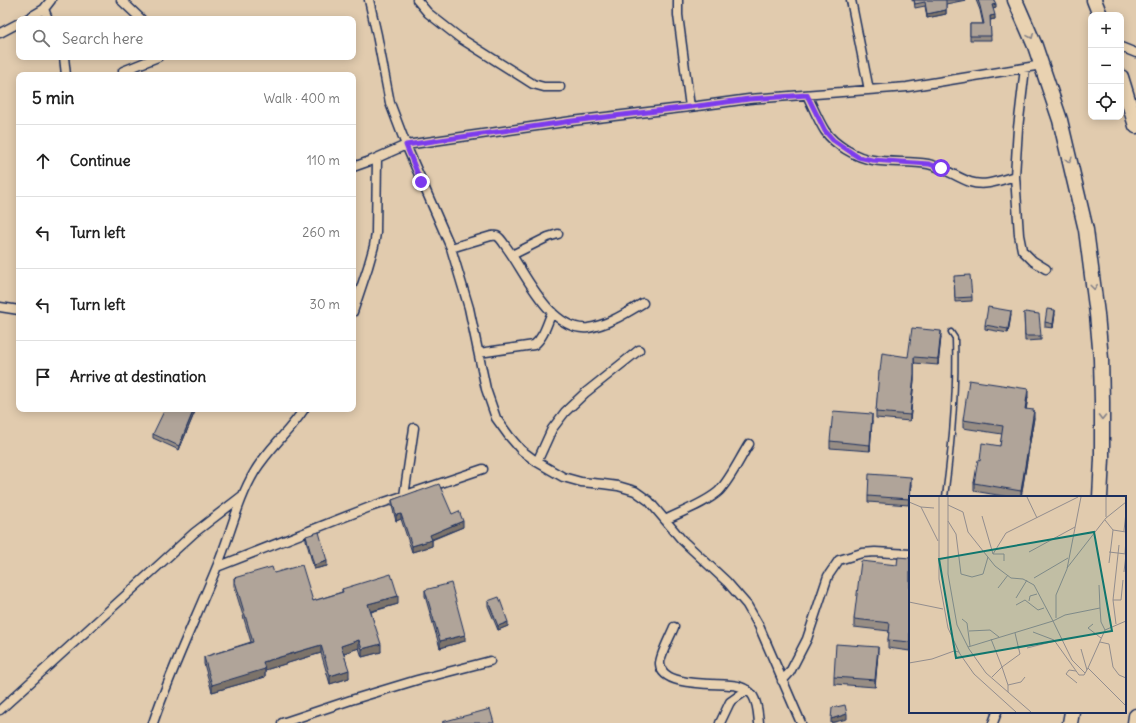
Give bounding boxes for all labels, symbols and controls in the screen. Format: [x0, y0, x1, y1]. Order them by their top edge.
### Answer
map controls [1088, 12, 1124, 120]
button: + [1088, 12, 1124, 48]
search box [16, 16, 356, 60]
icon: search [30, 27, 52, 49]
text: Search here [62, 29, 143, 48]
one-way arrow [1026, 31, 1034, 39]
button: − [1088, 48, 1124, 84]
button: locate [1088, 84, 1124, 120]
text: 5 min [32, 87, 74, 109]
text: Walk · 400 m [263, 90, 340, 107]
icon: ahead [32, 150, 54, 172]
text: Continue [70, 151, 131, 170]
text: 110 m [307, 152, 340, 169]
one-way arrow [1065, 156, 1073, 163]
route start [932, 159, 950, 177]
route end [412, 173, 430, 191]
icon: left [32, 222, 54, 244]
text: Turn left [70, 223, 125, 242]
text: 260 m [302, 224, 340, 241]
one-way arrow [1089, 284, 1098, 290]
icon: left [32, 294, 54, 316]
text: Turn left [70, 295, 125, 314]
text: 30 m [310, 296, 340, 313]
icon: arrive [32, 366, 54, 388]
text: Arrive at destination [70, 367, 206, 386]
one-way arrow [1098, 414, 1106, 420]
inset map [909, 496, 1126, 713]

